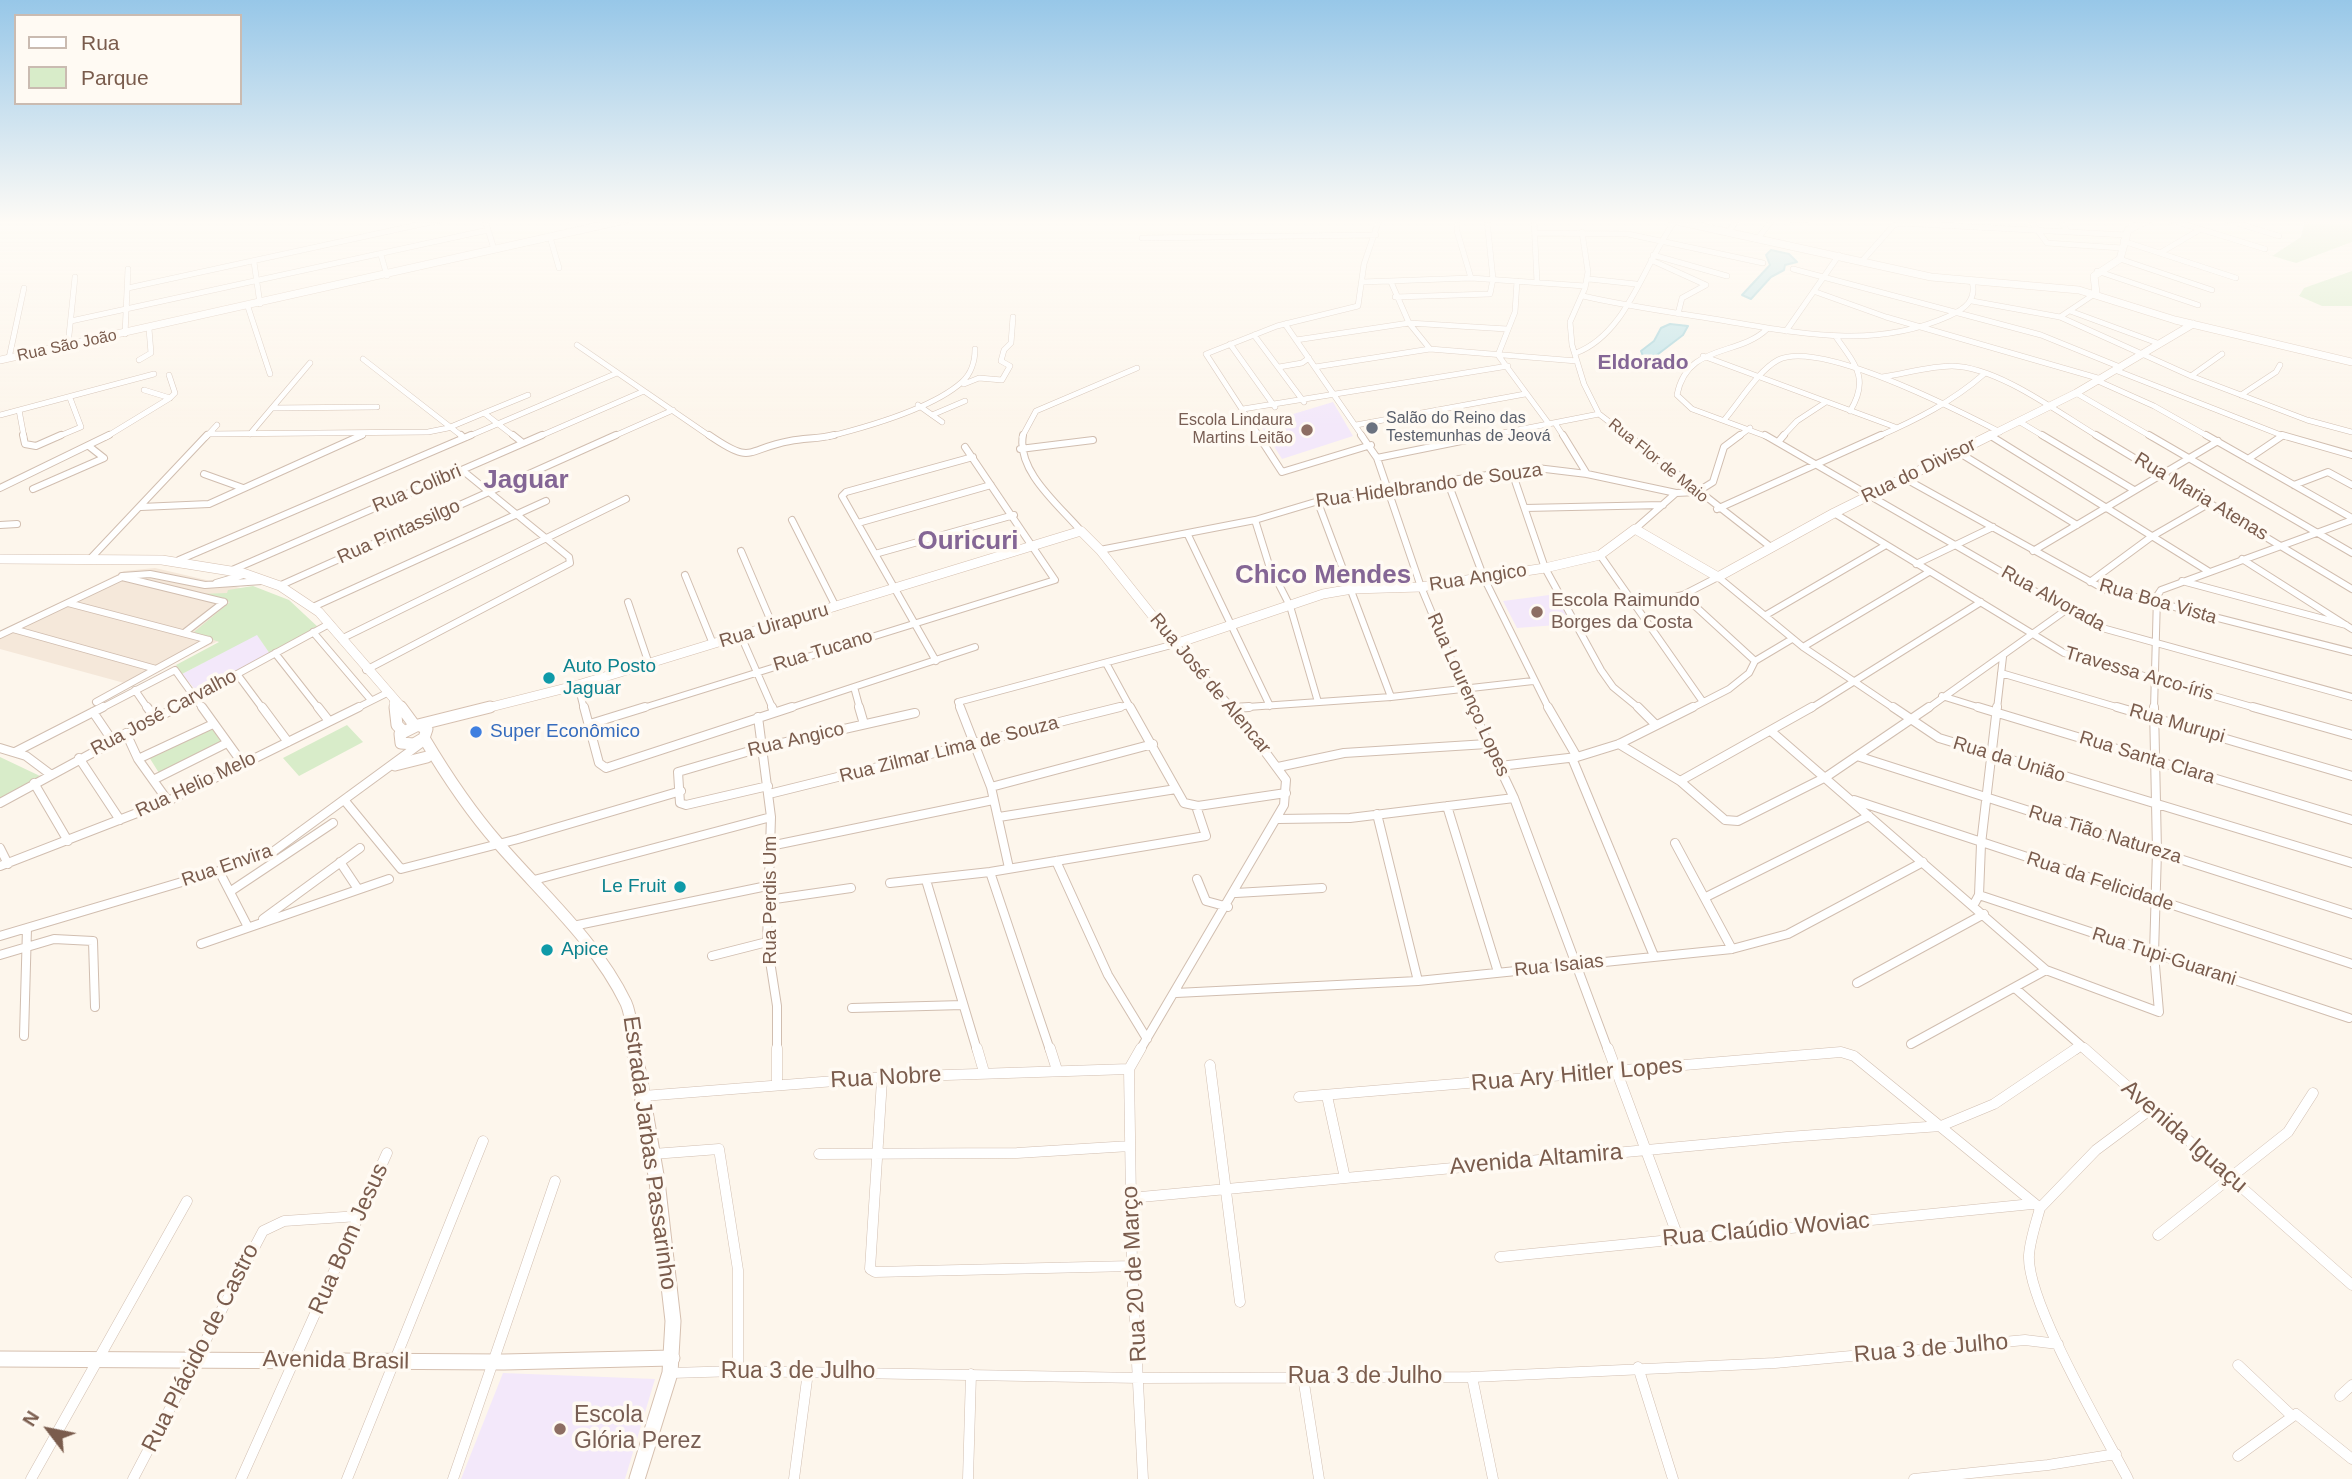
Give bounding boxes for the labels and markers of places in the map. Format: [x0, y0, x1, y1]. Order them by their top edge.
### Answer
place label: Salão do Reino das Testemunhas de Jeová [1386, 409, 1551, 447]
place label: Escola Lindaura Martins Leitão [1178, 411, 1293, 449]
marker: Salão do Reino das Testemunhas de Jeová [1364, 420, 1380, 436]
marker: Escola Lindaura Martins Leitão [1299, 422, 1315, 438]
place label: Escola Raimundo Borges da Costa [1551, 590, 1700, 634]
marker: Escola Raimundo Borges da Costa [1529, 604, 1545, 620]
place label: Auto Posto Jaguar [563, 656, 656, 700]
marker: Auto Posto Jaguar [541, 670, 557, 686]
place label: Super Econômico [490, 721, 640, 743]
marker: Super Econômico [468, 724, 484, 740]
place label: Le Fruit [602, 876, 666, 898]
marker: Le Fruit [672, 879, 688, 895]
place label: Apice [561, 939, 609, 961]
marker: Apice [539, 942, 555, 958]
place label: Escola Glória Perez [574, 1402, 702, 1456]
marker: Escola Glória Perez [552, 1421, 568, 1437]

